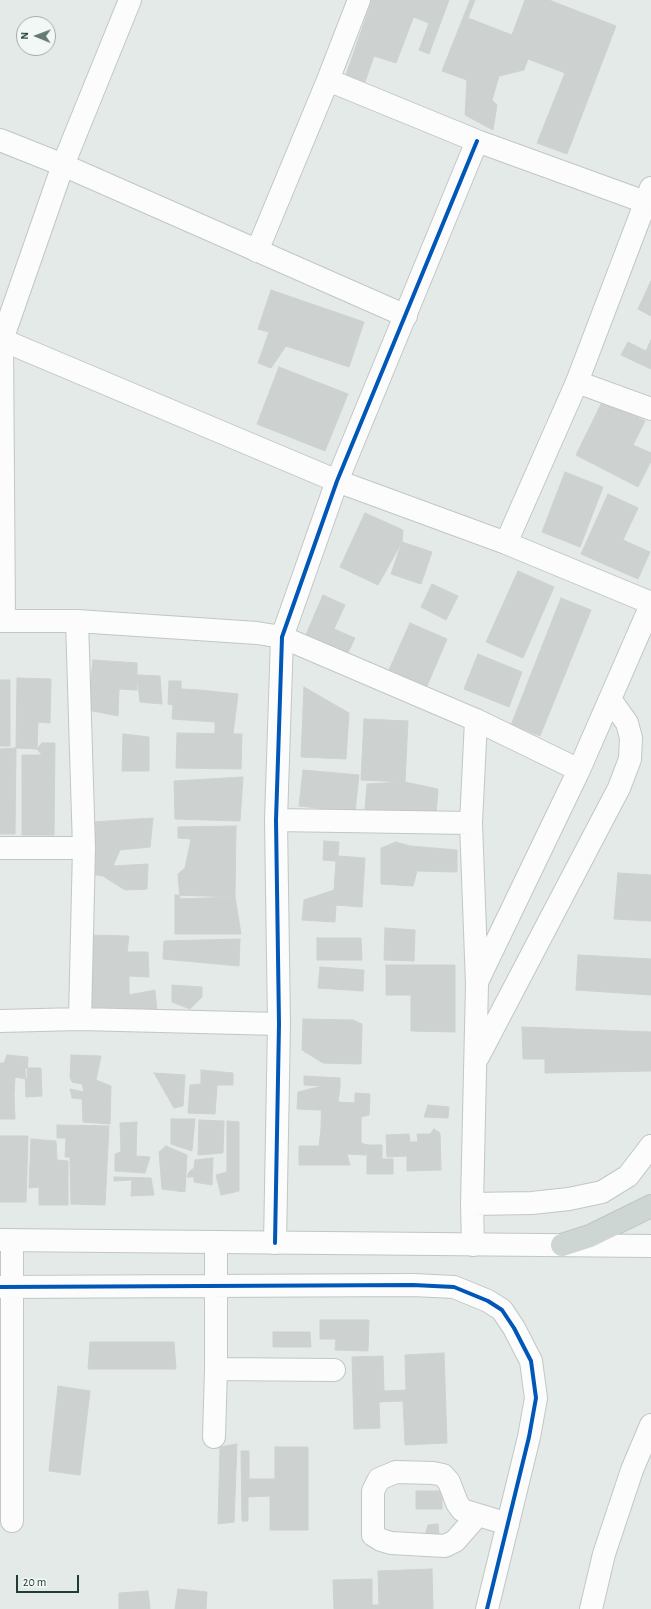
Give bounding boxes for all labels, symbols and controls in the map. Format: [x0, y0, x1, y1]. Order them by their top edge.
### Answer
north arrow [16, 16, 56, 56]
text: N [19, 32, 30, 40]
scale bar [18, 1567, 81, 1593]
text: 20 m [23, 1576, 46, 1588]

